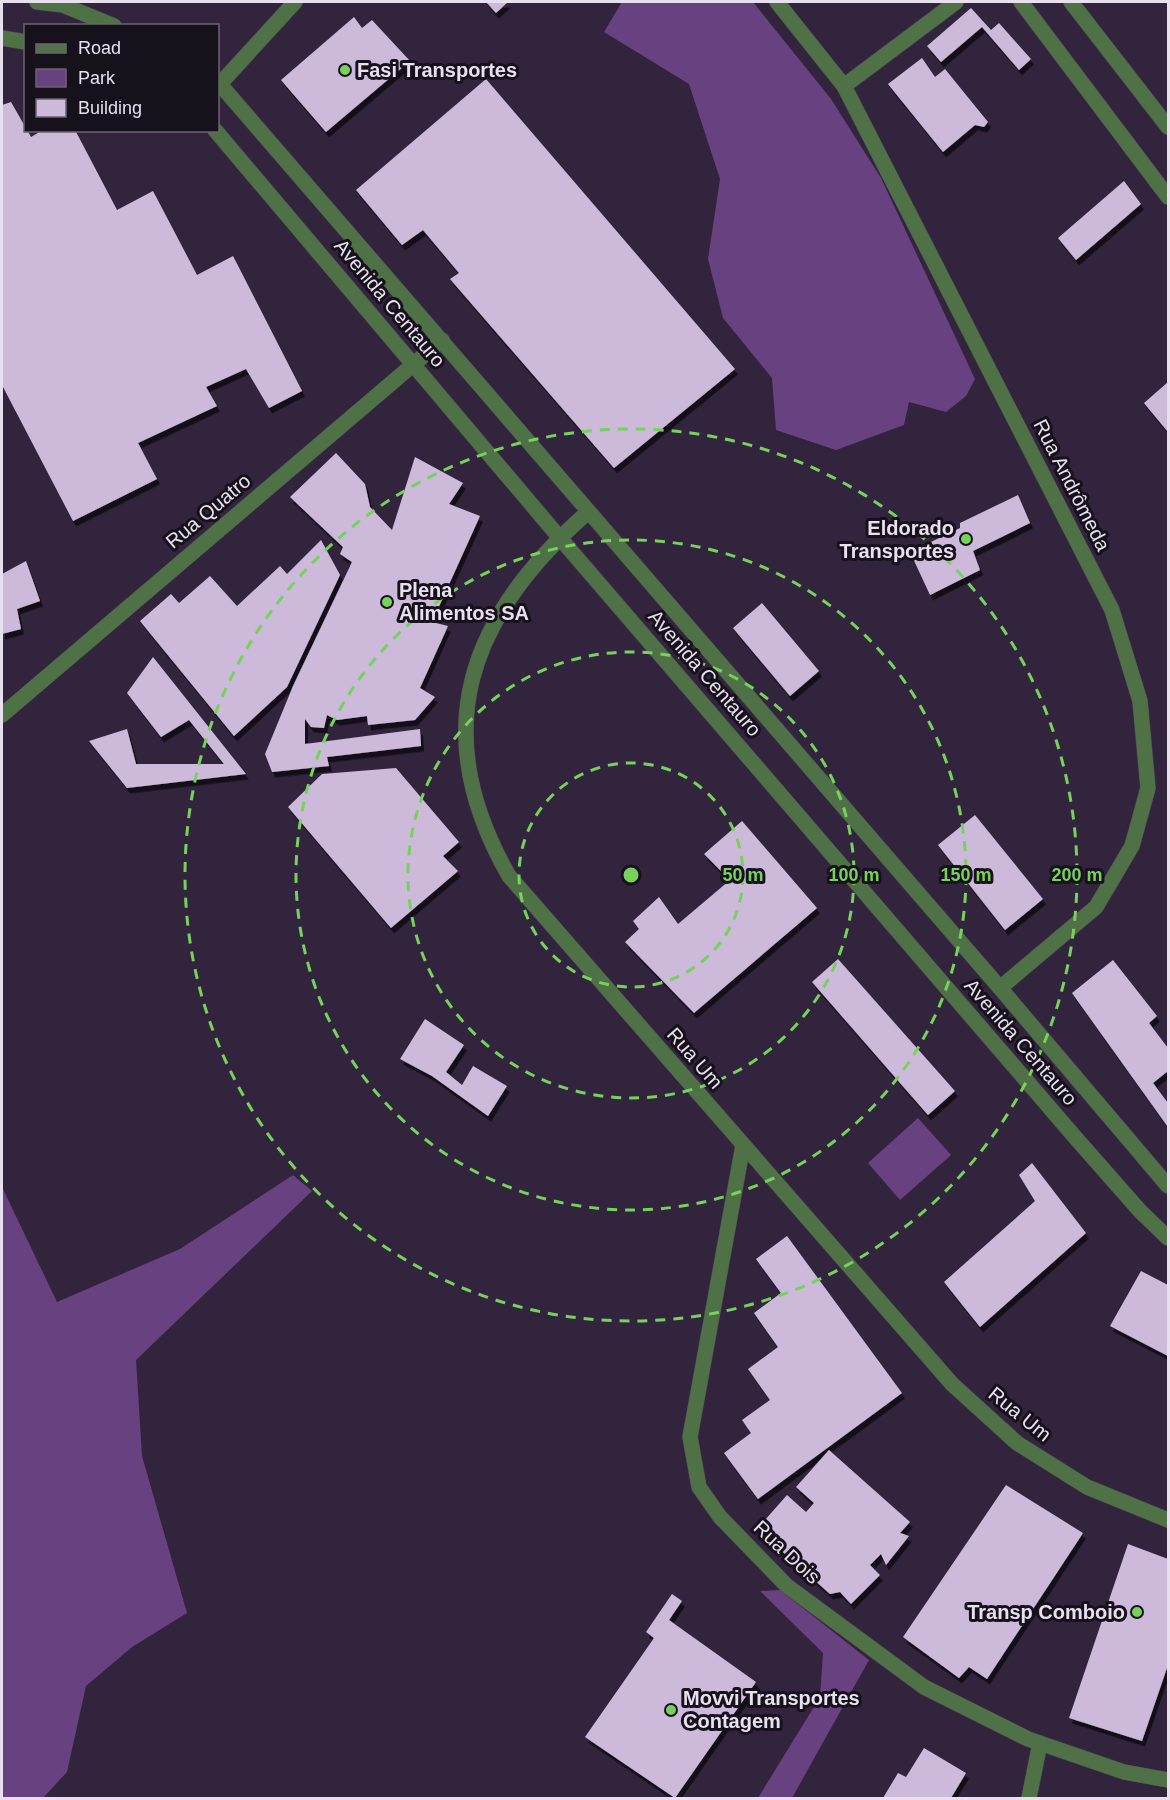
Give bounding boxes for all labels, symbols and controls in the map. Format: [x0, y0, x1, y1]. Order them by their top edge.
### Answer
legend [24, 24, 219, 132]
text: Road [78, 38, 121, 58]
place label: Fasi Transportes [357, 59, 517, 81]
marker: Fasi Transportes [338, 63, 352, 77]
text: Park [78, 68, 116, 88]
text: Building [78, 98, 142, 118]
street label: Avenida Centauro [330, 235, 450, 371]
street label: Rua Andrômeda [1029, 416, 1115, 555]
street label: Rua Quatro [161, 469, 255, 553]
place label: Eldorado Transportes [840, 517, 954, 562]
marker: Eldorado Transportes [959, 532, 973, 546]
place label: Plena Alimentos SA [399, 579, 529, 624]
marker: Plena Alimentos SA [380, 595, 394, 609]
street label: Avenida Centauro [644, 606, 766, 740]
centre of rings [621, 865, 641, 885]
text: 50 m [722, 865, 764, 885]
text: 100 m [828, 865, 880, 885]
text: 150 m [940, 865, 992, 885]
text: 200 m [1051, 865, 1103, 885]
street label: Avenida Centauro [960, 975, 1082, 1109]
street label: Rua Um [663, 1023, 727, 1093]
street label: Rua Um [985, 1382, 1055, 1446]
street label: Rua Dois [749, 1516, 825, 1588]
place label: Transp Comboio [967, 1601, 1125, 1623]
marker: Transp Comboio [1130, 1605, 1144, 1619]
place label: Movvi Transportes Contagem [683, 1687, 860, 1732]
marker: Movvi Transportes Contagem [664, 1703, 678, 1717]

